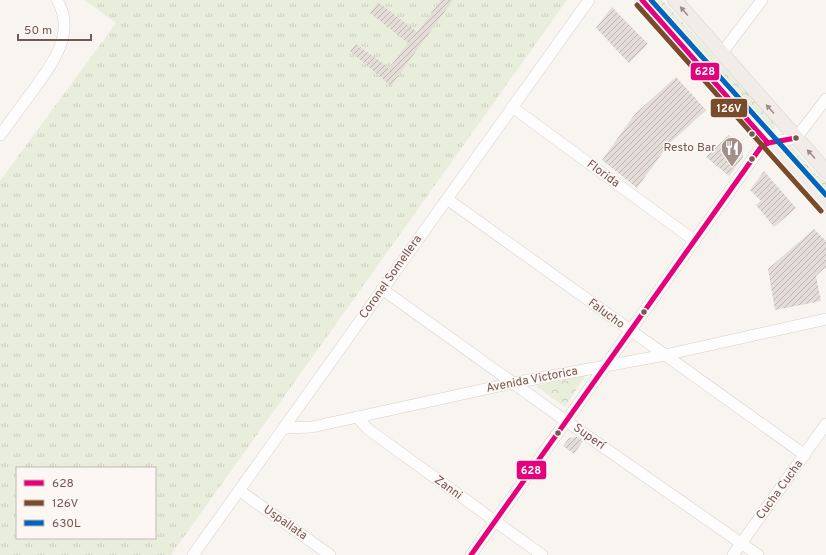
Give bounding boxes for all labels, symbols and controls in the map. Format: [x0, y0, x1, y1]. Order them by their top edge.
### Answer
one-way arrow [679, 6, 689, 16]
scale bar [18, 16, 91, 42]
text: 50 m [24, 23, 52, 39]
line badge: 628 [690, 62, 720, 81]
text: 628 [695, 65, 715, 79]
line badge: 126V [710, 98, 748, 118]
text: 126V [717, 102, 742, 116]
one-way arrow [766, 104, 775, 113]
unlabelled marker [747, 129, 757, 139]
unlabelled marker [791, 133, 801, 143]
restaurant icon: Resto Bar [719, 135, 745, 168]
place label: Resto Bar [663, 140, 716, 156]
one-way arrow [806, 149, 816, 159]
unlabelled marker [747, 154, 757, 164]
street label: Florida [583, 157, 623, 191]
street label: Coronel Somellera [356, 232, 426, 322]
street label: Falucho [584, 295, 628, 333]
unlabelled marker [639, 307, 649, 317]
street label: Avenida Victorica [485, 363, 579, 397]
street label: Superí [570, 420, 609, 454]
unlabelled marker [553, 428, 563, 438]
street label: Cucha Cucha [753, 457, 807, 523]
line badge: 628 [516, 460, 547, 480]
text: 628 [521, 464, 541, 478]
legend [16, 467, 156, 539]
street label: Zanni [431, 472, 465, 504]
text: 628 [52, 476, 74, 492]
text: 126V [52, 496, 78, 512]
street label: Uspallata [260, 502, 310, 544]
text: 630L [52, 516, 81, 532]

